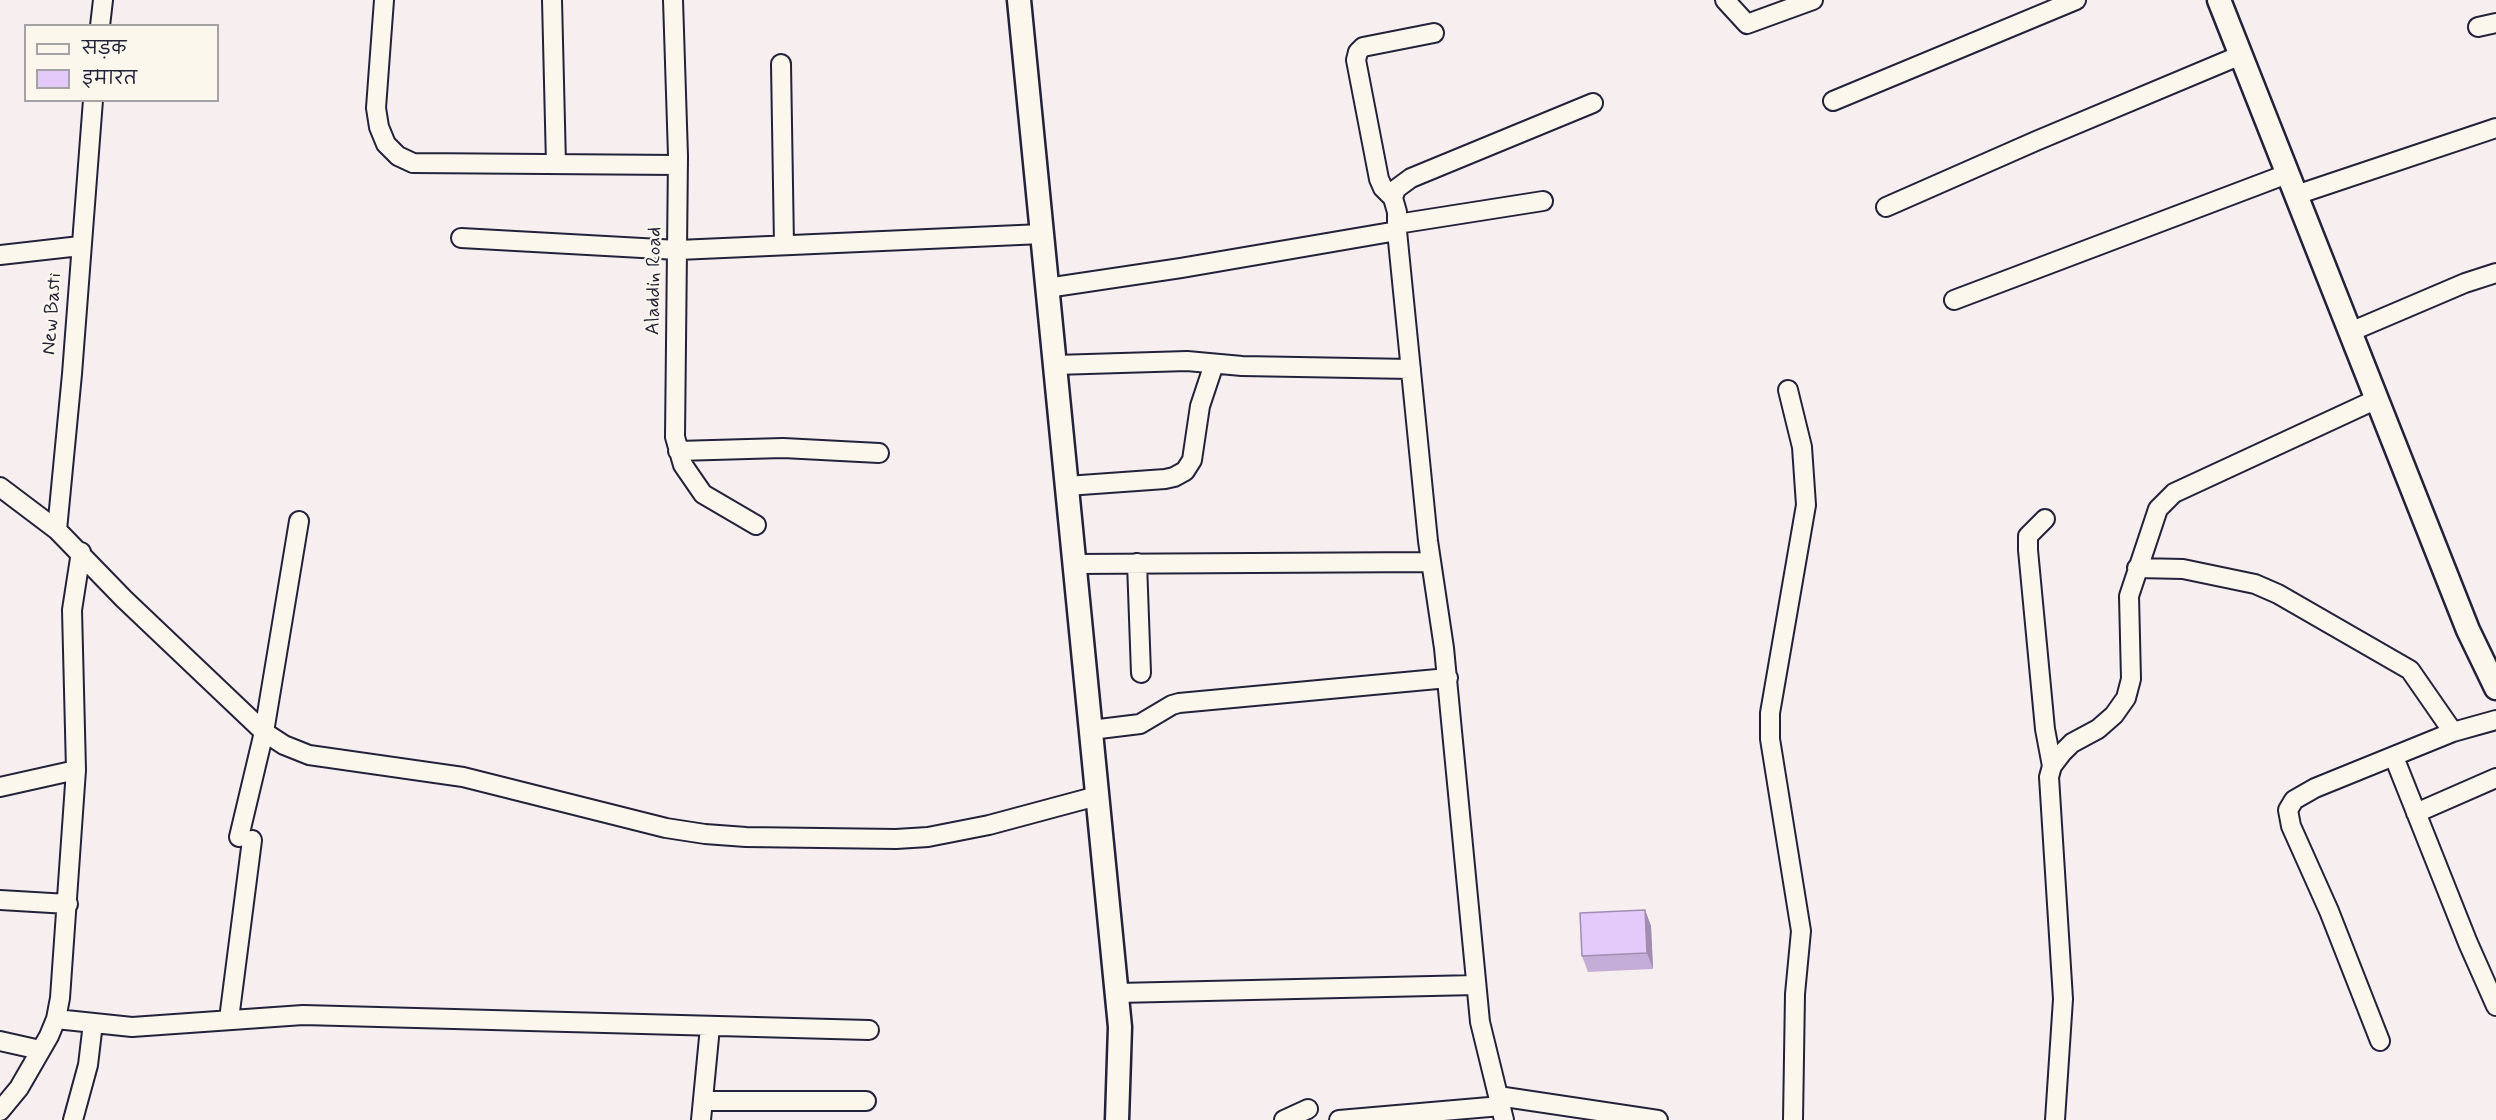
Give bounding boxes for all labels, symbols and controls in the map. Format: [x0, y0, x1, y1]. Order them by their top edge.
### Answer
legend [24, 24, 219, 102]
text: सड़क [82, 37, 126, 61]
text: इमारत [82, 67, 137, 91]
street label: Aladdin Road [642, 227, 668, 335]
street label: New Basti [38, 272, 68, 356]

